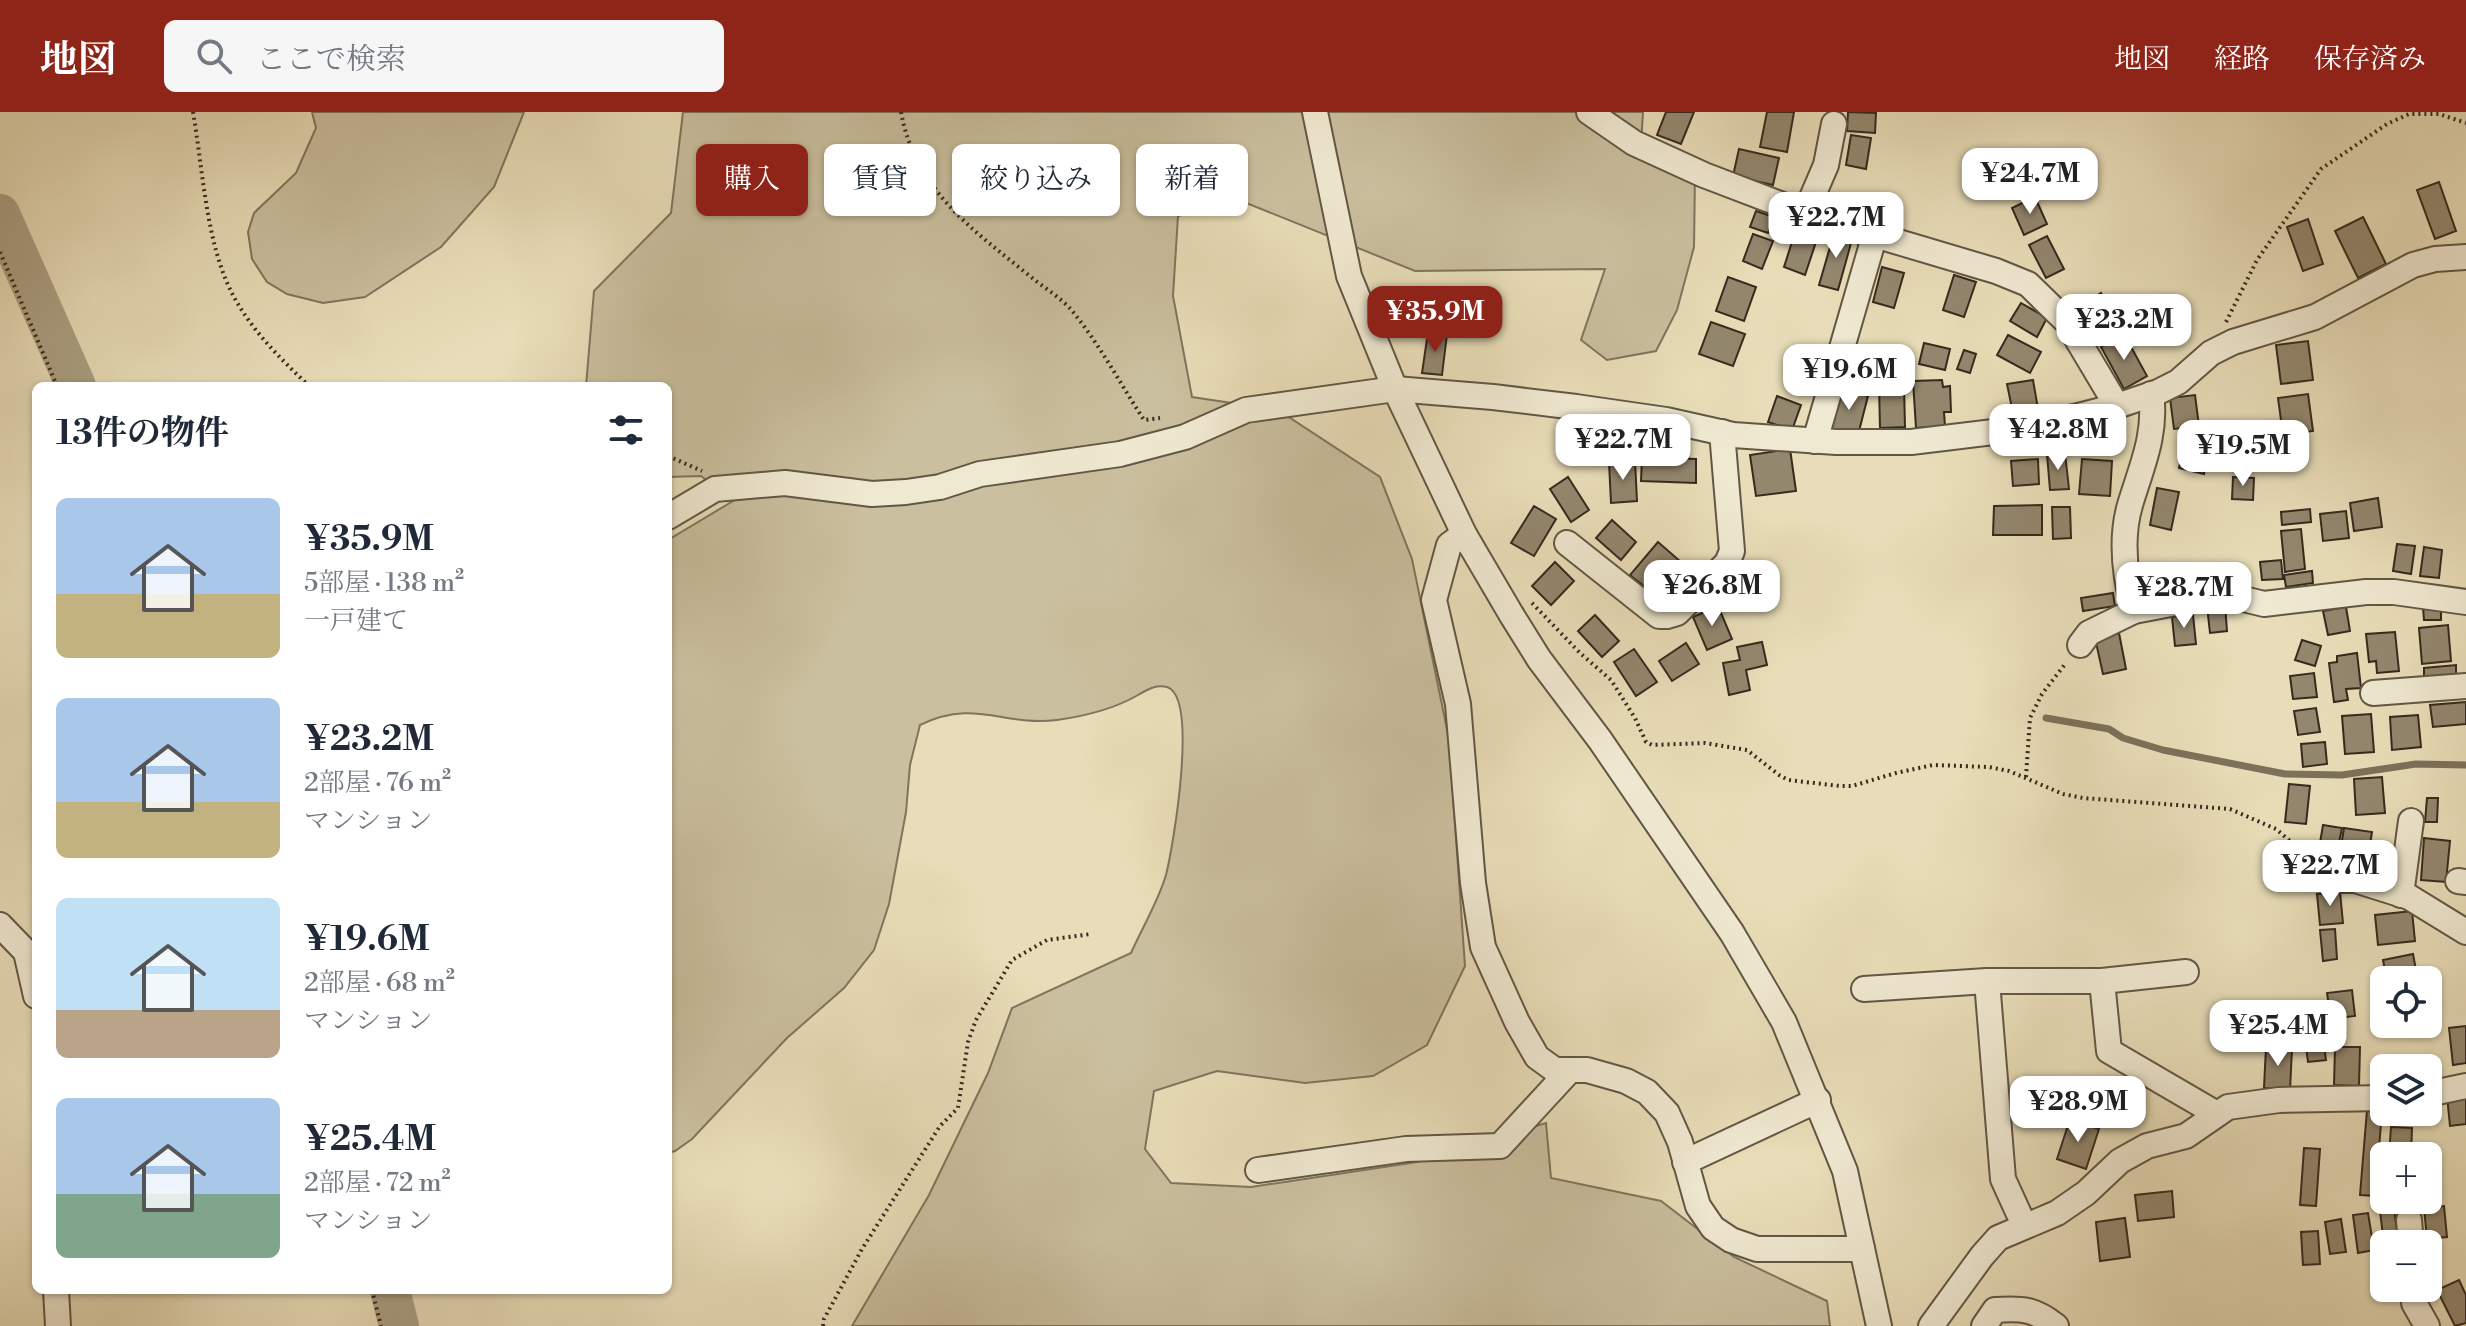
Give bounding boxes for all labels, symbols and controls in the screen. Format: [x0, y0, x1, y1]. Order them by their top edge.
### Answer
search box [164, 20, 724, 92]
icon: search [192, 34, 236, 78]
text: 地図 [40, 37, 116, 84]
text: ここで検索 [256, 41, 406, 79]
text: 地図 [2114, 42, 2170, 77]
text: 経路 [2214, 42, 2270, 77]
text: 保存済み [2314, 42, 2426, 77]
chip: 購入 [696, 144, 808, 216]
chip: 賃貸 [824, 144, 936, 216]
chip: 絞り込み [952, 144, 1120, 216]
chip: 新着 [1136, 144, 1248, 216]
pin: ¥24.7M [1965, 148, 2095, 216]
text: ¥24.7M [1980, 158, 2080, 190]
pin: ¥22.7M [1771, 192, 1901, 260]
text: ¥22.7M [1787, 202, 1885, 234]
pin: ¥35.9M [1370, 286, 1500, 354]
pin: ¥23.2M [2059, 294, 2189, 362]
text: ¥35.9M [1385, 296, 1485, 328]
text: ¥23.2M [2074, 304, 2174, 336]
pin: ¥19.6M [1784, 344, 1914, 412]
text: ¥19.6M [1801, 354, 1897, 386]
pin: ¥42.8M [1993, 404, 2123, 472]
icon: filters [604, 408, 648, 452]
text: 13件の物件 [56, 413, 229, 455]
pin: ¥22.7M [1558, 414, 1688, 482]
text: ¥42.8M [2007, 414, 2109, 446]
pin: ¥19.5M [2178, 420, 2308, 488]
text: ¥22.7M [1574, 424, 1672, 456]
text: ¥19.5M [2195, 430, 2291, 462]
text: ¥35.9M [304, 519, 434, 561]
icon: home [120, 530, 216, 626]
pin: ¥26.8M [1647, 560, 1777, 628]
pin: ¥28.7M [2119, 562, 2249, 630]
text: 5部屋 · 138 m² [304, 567, 464, 599]
text: ¥26.8M [1662, 570, 1762, 602]
text: ¥28.7M [2134, 572, 2234, 604]
text: 一戸建て [304, 605, 408, 637]
text: ¥23.2M [304, 719, 434, 761]
icon: home [120, 730, 216, 826]
text: 2部屋 · 76 m² [304, 767, 451, 799]
text: マンション [304, 805, 433, 837]
pin: ¥22.7M [2265, 840, 2395, 908]
text: ¥22.7M [2281, 850, 2379, 882]
text: ¥19.6M [304, 919, 430, 961]
icon: home [120, 930, 216, 1026]
map controls [2370, 966, 2442, 1302]
button: locate [2370, 966, 2442, 1038]
text: 2部屋 · 68 m² [304, 967, 455, 999]
pin: ¥25.4M [2213, 1000, 2343, 1068]
text: マンション [304, 1005, 433, 1037]
text: ¥25.4M [2228, 1010, 2328, 1042]
button: layers [2370, 1054, 2442, 1126]
pin: ¥28.9M [2013, 1076, 2143, 1144]
text: ¥28.9M [2028, 1086, 2128, 1118]
text: ¥25.4M [304, 1119, 436, 1161]
icon: home [120, 1130, 216, 1226]
button: + [2370, 1142, 2442, 1214]
text: 2部屋 · 72 m² [304, 1167, 451, 1199]
text: マンション [304, 1205, 433, 1237]
button: − [2370, 1230, 2442, 1302]

